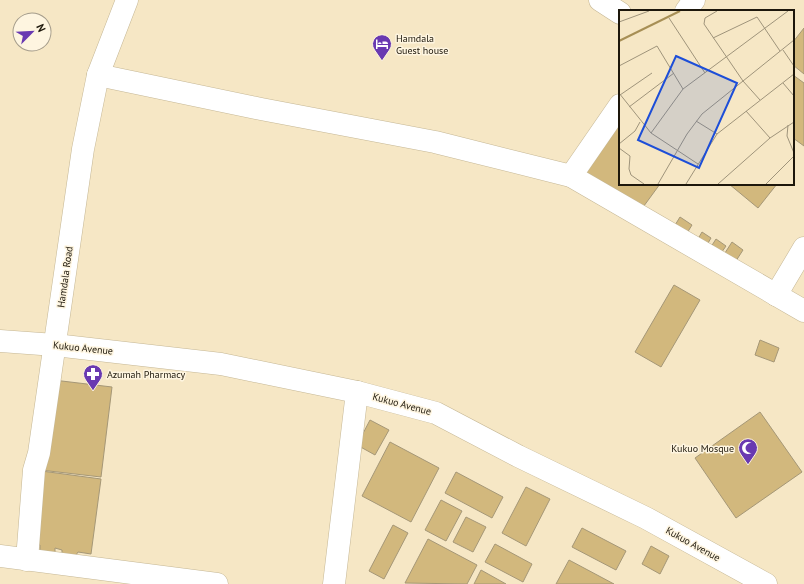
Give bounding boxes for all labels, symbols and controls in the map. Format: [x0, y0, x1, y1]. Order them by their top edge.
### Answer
inset map [619, 10, 794, 185]
north arrow [12, 12, 52, 52]
text: N [33, 22, 49, 34]
place label: Hamdala Guest house [396, 32, 448, 57]
hotel icon: Hamdala Guest house [371, 33, 393, 61]
street label: Hamdala Road [54, 245, 76, 309]
street label: Kukuo Avenue [52, 338, 114, 358]
pharmacy icon: Azumah Pharmacy [82, 363, 104, 391]
place label: Azumah Pharmacy [107, 368, 186, 381]
street label: Kukuo Avenue [371, 390, 433, 418]
mosque icon: Kukuo Mosque [737, 437, 759, 465]
place label: Kukuo Mosque [671, 442, 734, 455]
street label: Kukuo Avenue [663, 524, 723, 564]

